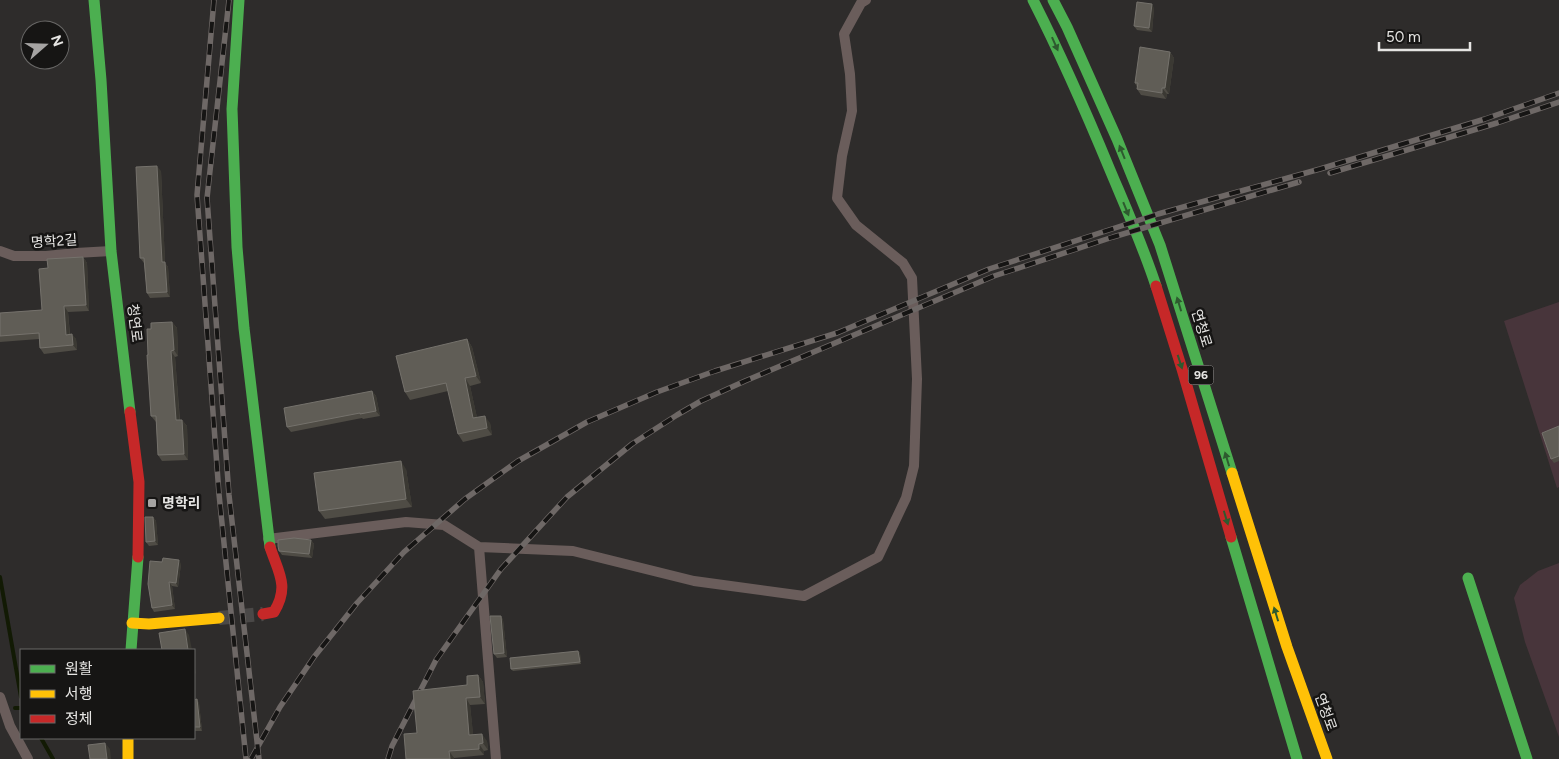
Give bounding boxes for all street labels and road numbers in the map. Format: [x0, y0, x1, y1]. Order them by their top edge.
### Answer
street label: 명학2길 [30, 231, 78, 252]
street label: 청연로 [124, 303, 145, 343]
street label: 연청로 [1188, 307, 1215, 349]
road number: 96 [1188, 366, 1214, 384]
street label: 연청로 [1311, 691, 1340, 733]

